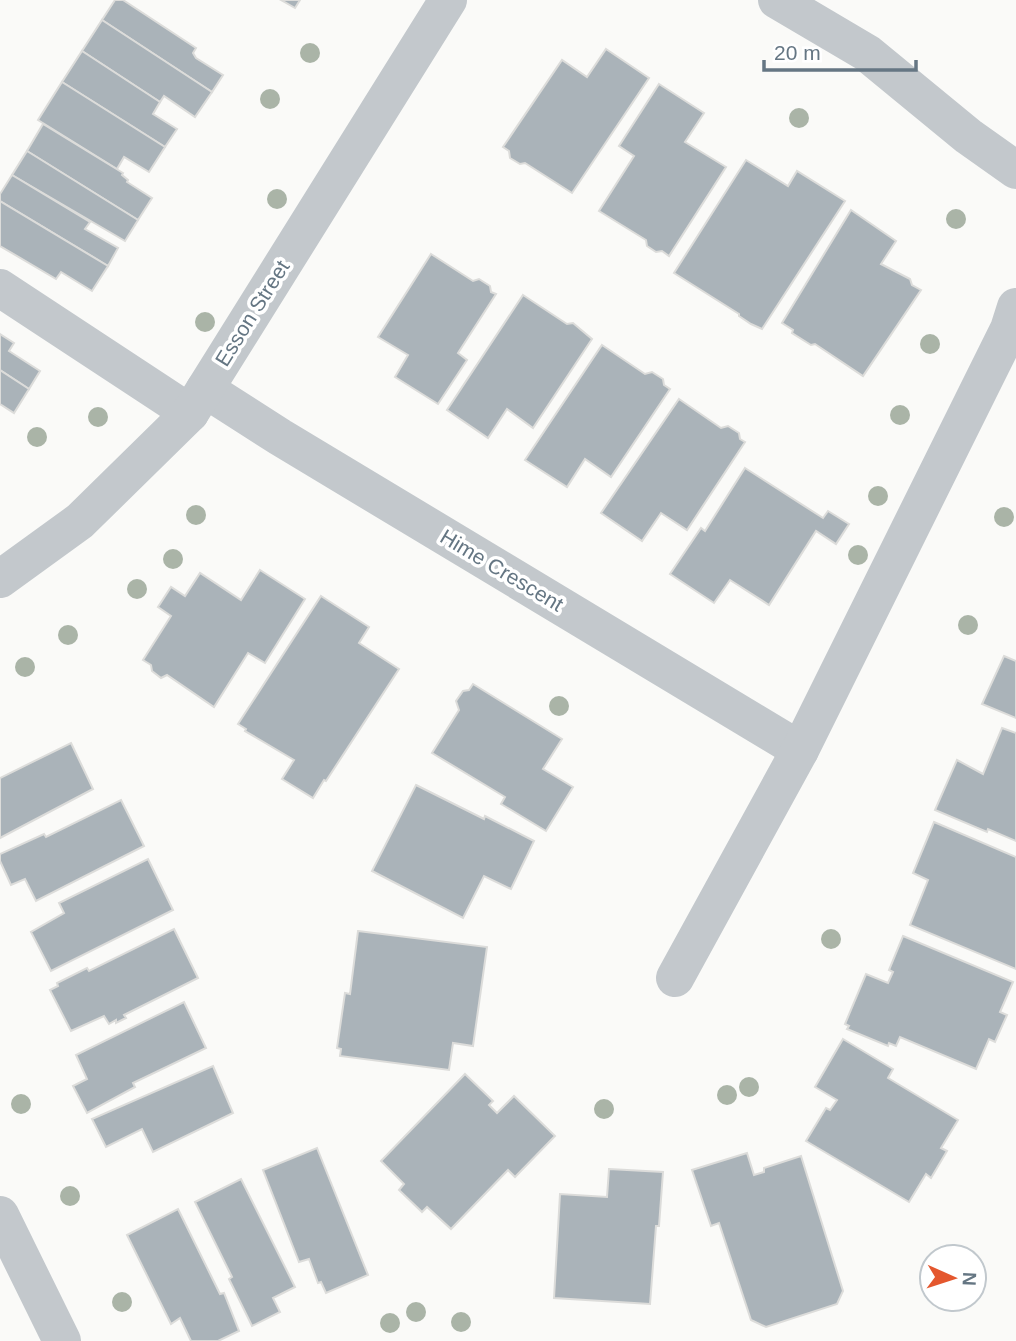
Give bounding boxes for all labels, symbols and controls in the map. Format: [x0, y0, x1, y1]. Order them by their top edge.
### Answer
scale bar [764, 28, 916, 72]
text: 20 m [774, 41, 821, 64]
street label: Esson Street [210, 256, 294, 370]
street label: Hime Crescent [437, 524, 568, 616]
north arrow [918, 1243, 988, 1313]
text: N [959, 1271, 980, 1286]

